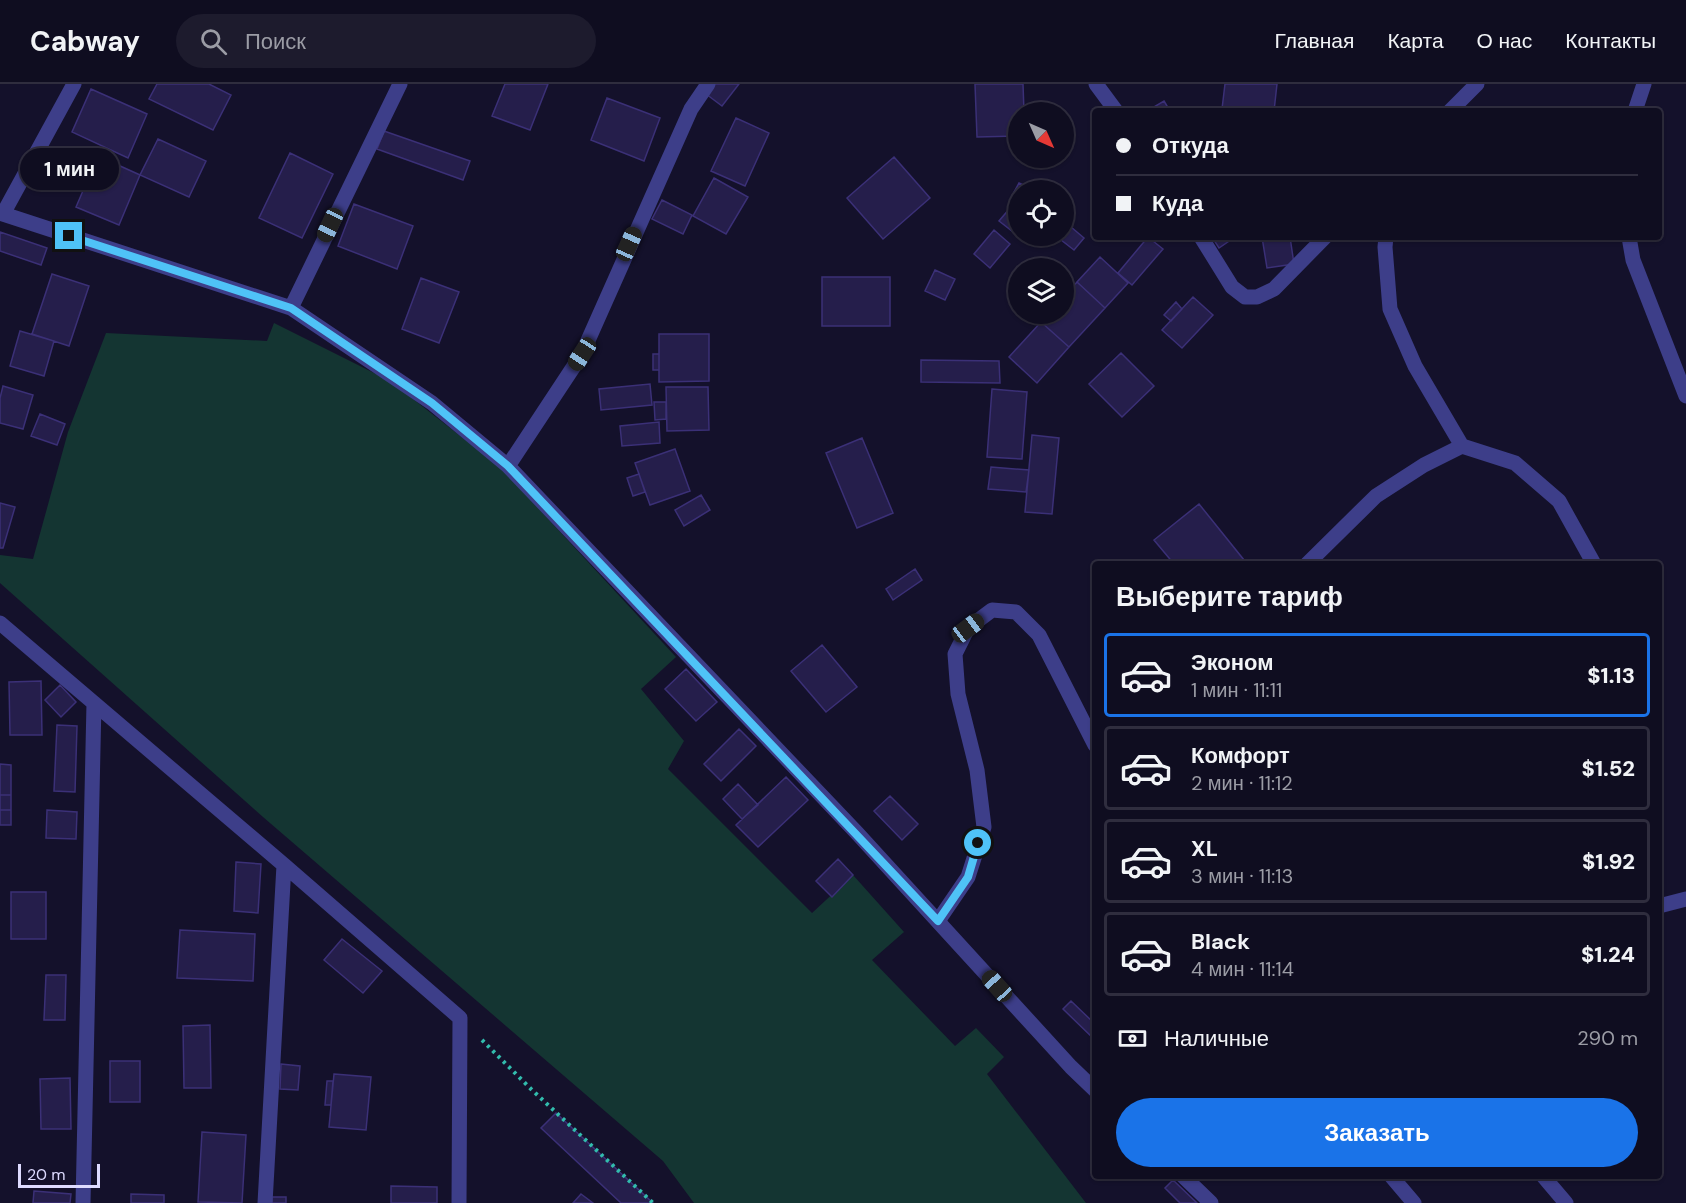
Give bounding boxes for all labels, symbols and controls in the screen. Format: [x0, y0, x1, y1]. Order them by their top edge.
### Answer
search box [176, 14, 596, 68]
text: Cabway [30, 23, 140, 60]
icon: search [197, 25, 230, 58]
text: Поиск [245, 27, 306, 56]
text: Главная [1274, 27, 1354, 55]
text: Карта [1387, 27, 1444, 55]
text: О нас [1477, 27, 1532, 55]
text: Контакты [1565, 27, 1656, 55]
north arrow [1008, 102, 1074, 168]
map controls [1008, 102, 1074, 324]
text: Откуда [1152, 131, 1229, 160]
callout: 1 мин [20, 149, 118, 191]
text: 1 мин [44, 156, 95, 182]
button: locate [1008, 180, 1074, 246]
text: Куда [1152, 189, 1203, 218]
car [314, 205, 346, 245]
route end [55, 222, 82, 249]
car [613, 224, 645, 264]
button: layers [1008, 258, 1074, 324]
car [565, 334, 599, 374]
text: Выберите тариф [1116, 579, 1343, 614]
car [948, 610, 988, 646]
icon: car [1119, 648, 1173, 702]
text: Эконом [1191, 648, 1274, 677]
text: $1.13 [1587, 661, 1635, 690]
text: 1 мин · 11:11 [1191, 677, 1282, 703]
icon: car [1119, 741, 1173, 795]
text: Комфорт [1191, 741, 1290, 770]
text: $1.52 [1582, 754, 1635, 783]
text: 2 мин · 11:12 [1191, 770, 1293, 796]
route start [964, 829, 991, 856]
icon: car [1119, 834, 1173, 888]
text: XL [1191, 834, 1218, 863]
text: $1.92 [1582, 847, 1635, 876]
text: 3 мин · 11:13 [1191, 863, 1293, 889]
icon: car [1119, 927, 1173, 981]
text: Black [1191, 927, 1250, 956]
text: $1.24 [1581, 940, 1635, 969]
text: 4 мин · 11:14 [1191, 956, 1294, 982]
car [978, 967, 1016, 1005]
icon: cash [1116, 1022, 1149, 1055]
text: Наличные [1164, 1024, 1269, 1053]
text: 290 m [1577, 1025, 1638, 1051]
button: Заказать [1116, 1098, 1638, 1167]
scale bar [18, 1161, 100, 1188]
text: 20 m [27, 1164, 66, 1185]

